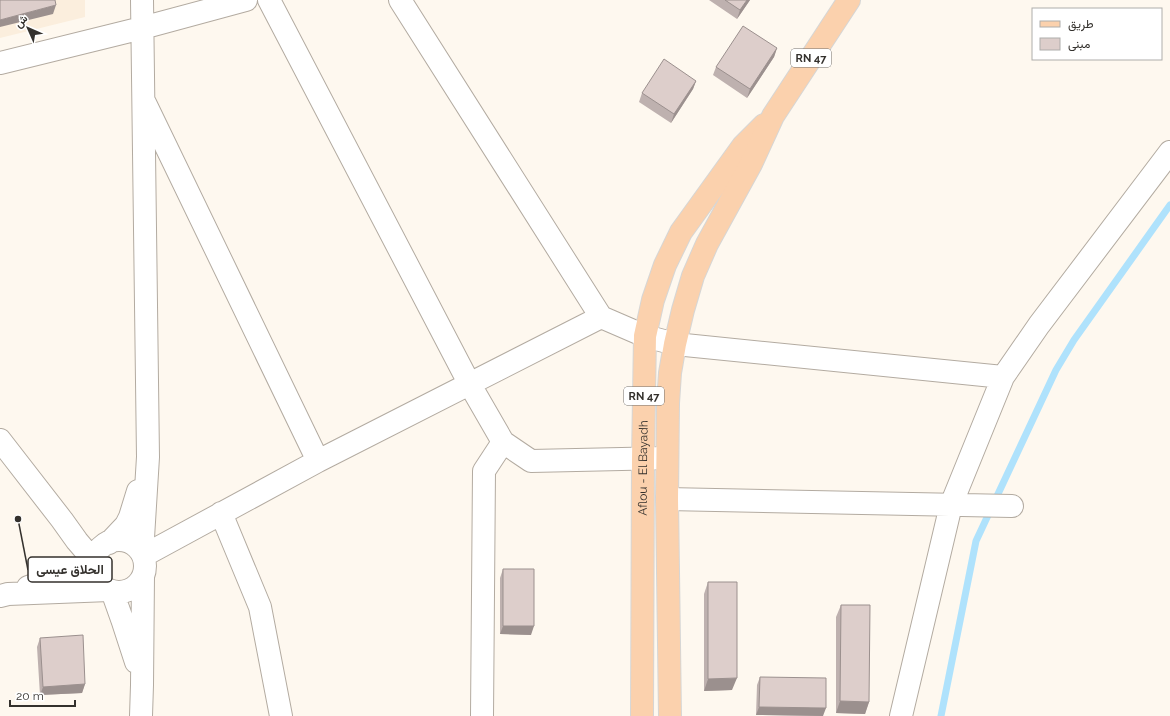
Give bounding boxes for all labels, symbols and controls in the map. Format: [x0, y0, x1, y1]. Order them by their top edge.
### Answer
north arrow [8, 8, 48, 48]
legend [1032, 8, 1162, 60]
text: ش [12, 12, 31, 31]
text: طريق [1068, 17, 1094, 32]
text: مبنى [1068, 37, 1090, 52]
road number: RN 47 [791, 49, 831, 67]
road number: RN 47 [624, 387, 664, 405]
street label: Aflou - El Bayadh [636, 420, 651, 516]
callout: الحلاق عيسى [28, 557, 112, 582]
text: الحلاق عيسى [36, 562, 104, 577]
scale bar [10, 682, 75, 708]
text: 20 m [16, 689, 44, 703]

